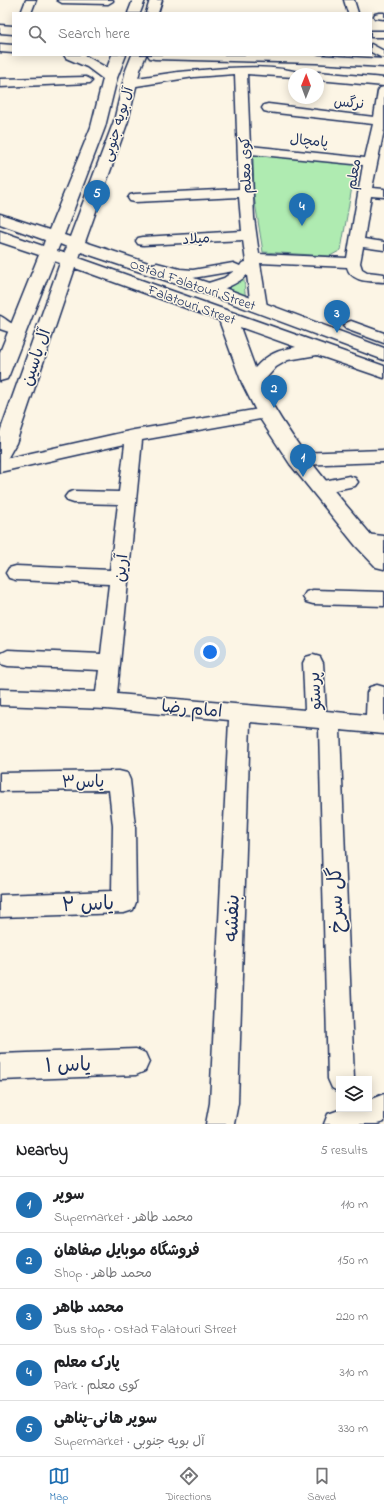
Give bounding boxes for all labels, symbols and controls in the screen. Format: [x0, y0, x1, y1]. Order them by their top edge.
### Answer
search box [12, 12, 372, 56]
icon: search [26, 23, 48, 45]
text: Search here [58, 23, 130, 45]
north arrow [288, 68, 324, 104]
street label: آل بویه جنوبی [97, 84, 140, 164]
street label: نرگس [333, 91, 365, 116]
street label: پامچال [289, 129, 329, 154]
street label: کوی معلم [235, 136, 258, 194]
street label: معلم [341, 157, 367, 191]
pin: 5 [84, 180, 110, 213]
pin: 4 [289, 193, 315, 226]
street label: میلاد [181, 228, 211, 251]
street label: Ostad Falatouri Street [128, 255, 258, 313]
street label: Falatouri Street [146, 280, 238, 328]
pin: 3 [324, 300, 350, 333]
street label: آل یاسین [15, 325, 58, 390]
pin: 2 [261, 375, 287, 408]
pin: 1 [290, 444, 316, 477]
street label: آرین [108, 552, 135, 583]
your location [200, 642, 220, 662]
street label: پرستو [302, 671, 329, 712]
street label: امام رضا [160, 694, 223, 725]
street label: یاس۳ [61, 770, 105, 795]
street label: گل سرخ [322, 866, 353, 933]
street label: یاس ۲ [61, 890, 115, 921]
street label: بنفشه [218, 894, 249, 942]
street label: یاس ۱ [45, 1051, 92, 1082]
map controls [336, 1076, 372, 1112]
button: layers [336, 1076, 372, 1112]
text: Nearby [16, 1138, 68, 1163]
text: 5 results [320, 1141, 368, 1160]
text: سوپر [54, 1184, 84, 1206]
text: 1 [27, 1195, 31, 1214]
text: 110 m [341, 1195, 368, 1214]
text: Supermarket · محمد طاهر [54, 1208, 193, 1227]
text: فروشگاه موبایل صفاهان [54, 1240, 200, 1262]
text: 2 [26, 1251, 32, 1270]
text: 150 m [337, 1251, 368, 1270]
text: Shop · محمد طاهر [54, 1264, 152, 1283]
text: محمد طاهر [54, 1297, 124, 1319]
text: 3 [26, 1307, 32, 1326]
text: 220 m [336, 1307, 368, 1326]
text: Bus stop · Ostad Falatouri Street [54, 1320, 237, 1339]
text: پارک معلم [54, 1352, 120, 1374]
text: 4 [26, 1363, 32, 1382]
text: 310 m [340, 1363, 368, 1382]
text: Park · کوی معلم [54, 1376, 140, 1395]
text: سوپر هانی-پناهی [54, 1408, 157, 1430]
text: 5 [25, 1419, 33, 1438]
text: 330 m [338, 1419, 368, 1438]
text: Supermarket · آل بویه جنوبی [54, 1432, 204, 1451]
tab: Map [48, 1465, 70, 1505]
tab: Directions [166, 1465, 211, 1505]
tab: Saved [307, 1465, 336, 1505]

